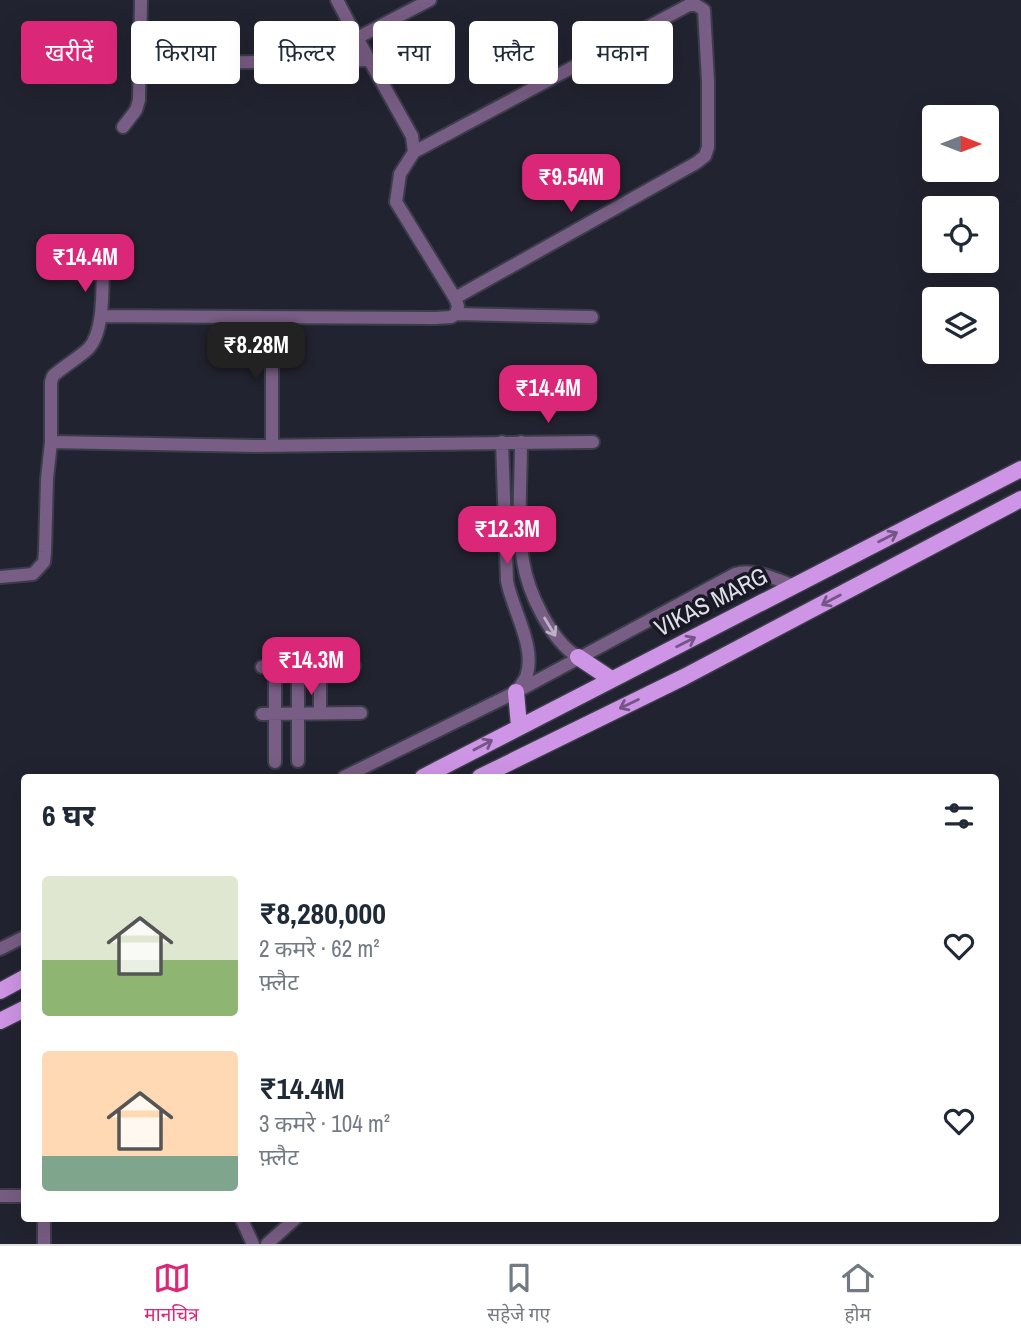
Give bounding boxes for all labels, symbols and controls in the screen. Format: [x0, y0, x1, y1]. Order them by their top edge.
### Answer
chip: खरीदें [21, 21, 117, 84]
chip: किराया [131, 21, 240, 84]
chip: फ़िल्टर [254, 21, 359, 84]
chip: नया [373, 21, 455, 84]
chip: फ़्लैट [469, 21, 558, 84]
chip: मकान [572, 21, 673, 84]
north arrow [922, 105, 999, 182]
map controls [922, 105, 999, 364]
pin: ₹9.54M [514, 154, 628, 214]
text: ₹9.54M [538, 161, 604, 192]
button: locate [922, 196, 999, 273]
pin: ₹14.4M [28, 234, 142, 294]
text: ₹14.4M [52, 241, 118, 272]
button: layers [922, 287, 999, 364]
pin: ₹8.28M [199, 322, 313, 382]
text: ₹8.28M [223, 329, 289, 360]
pin: ₹14.4M [491, 366, 605, 425]
text: ₹14.4M [515, 372, 581, 403]
pin: ₹12.3M [450, 506, 564, 566]
text: ₹12.3M [474, 513, 540, 544]
one-way arrow [877, 530, 898, 543]
street label: VIKAS MARG [649, 559, 772, 643]
one-way arrow [821, 594, 842, 607]
one-way arrow [543, 616, 557, 636]
one-way arrow [675, 634, 696, 648]
pin: ₹14.3M [254, 638, 368, 697]
text: ₹14.3M [278, 644, 344, 675]
one-way arrow [619, 698, 640, 712]
one-way arrow [472, 738, 493, 752]
text: 6 घर [42, 795, 95, 835]
icon: filters [940, 797, 978, 835]
text: ₹8,280,000 [259, 893, 386, 933]
icon: home [98, 904, 182, 988]
icon: heart [940, 927, 978, 965]
text: 2 कमरे · 62 m² [259, 933, 380, 964]
text: फ़्लैट [259, 966, 299, 997]
text: ₹14.4M [259, 1068, 345, 1108]
icon: home [98, 1079, 182, 1163]
icon: heart [940, 1102, 978, 1140]
text: 3 कमरे · 104 m² [259, 1108, 390, 1139]
text: फ़्लैट [259, 1141, 299, 1172]
tab: मानचित्र [144, 1259, 199, 1329]
tab: सहेजे गए [487, 1259, 550, 1329]
tab: होम [839, 1259, 877, 1329]

